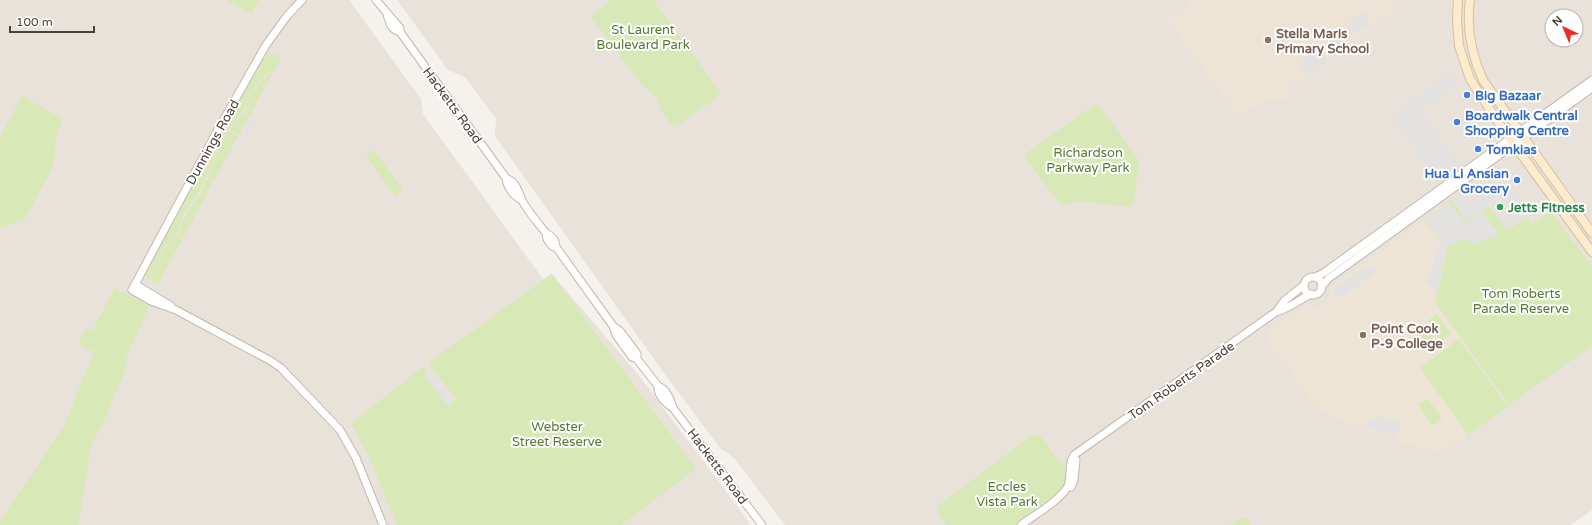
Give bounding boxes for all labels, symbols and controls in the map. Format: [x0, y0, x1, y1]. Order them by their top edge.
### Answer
scale bar [10, 8, 94, 34]
north arrow [1544, 8, 1584, 48]
text: N [1550, 13, 1565, 29]
text: 100 m [16, 15, 53, 29]
park label: St Laurent Boulevard Park [596, 22, 690, 53]
place label: Stella Maris Primary School [1276, 26, 1369, 57]
marker: Stella Maris Primary School [1263, 35, 1273, 45]
street label: Hacketts Road [419, 64, 485, 147]
place label: Big Bazaar [1475, 88, 1542, 104]
marker: Big Bazaar [1462, 90, 1472, 100]
street label: Dunnings Road [183, 97, 243, 188]
place label: Boardwalk Central Shopping Centre [1465, 108, 1578, 139]
marker: Boardwalk Central Shopping Centre [1452, 117, 1462, 127]
place label: Tomkias [1485, 142, 1537, 158]
marker: Tomkias [1473, 144, 1483, 154]
park label: Richardson Parkway Park [1046, 145, 1130, 176]
place label: Hua Li Ansian Grocery [1424, 166, 1509, 197]
marker: Hua Li Ansian Grocery [1512, 175, 1522, 185]
place label: Jetts Fitness [1507, 200, 1585, 216]
marker: Jetts Fitness [1495, 202, 1505, 212]
park label: Tom Roberts Parade Reserve [1473, 286, 1569, 317]
place label: Point Cook P-9 College [1371, 321, 1443, 352]
marker: Point Cook P-9 College [1358, 330, 1368, 340]
street label: Tom Roberts Parade [1125, 338, 1238, 424]
park label: Webster Street Reserve [512, 419, 602, 450]
street label: Hacketts Road [684, 426, 751, 508]
park label: Eccles Vista Park [976, 479, 1038, 510]

